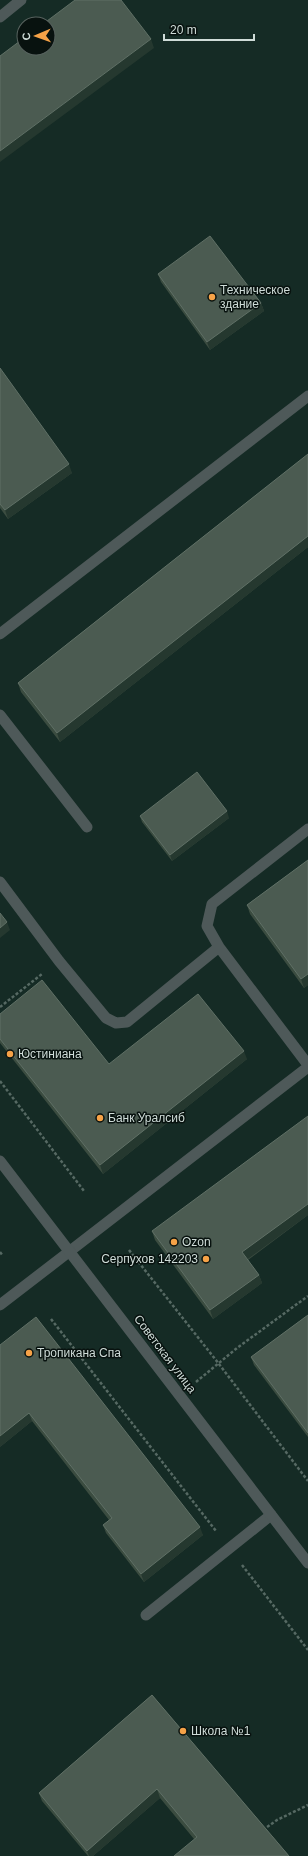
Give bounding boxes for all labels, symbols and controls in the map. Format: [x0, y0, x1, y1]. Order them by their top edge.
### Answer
north arrow [16, 16, 56, 56]
scale bar [164, 16, 254, 42]
text: 20 m [170, 23, 197, 37]
text: С [20, 32, 32, 41]
place label: Техническое здание [220, 283, 290, 311]
marker: Техническое здание [207, 292, 217, 302]
place label: Юстиниана [18, 1047, 82, 1061]
marker: Юстиниана [5, 1049, 15, 1059]
place label: Банк Уралсиб [108, 1111, 185, 1125]
marker: Банк Уралсиб [95, 1113, 105, 1123]
place label: Ozon [182, 1235, 211, 1249]
marker: Ozon [169, 1237, 179, 1247]
place label: Серпухов 142203 [101, 1252, 198, 1266]
marker: Серпухов 142203 [201, 1254, 211, 1264]
street label: Советская улица [131, 1312, 199, 1396]
place label: Тропикана Спа [37, 1346, 121, 1360]
marker: Тропикана Спа [24, 1348, 34, 1358]
place label: Школа №1 [191, 1724, 251, 1738]
marker: Школа №1 [178, 1726, 188, 1736]

